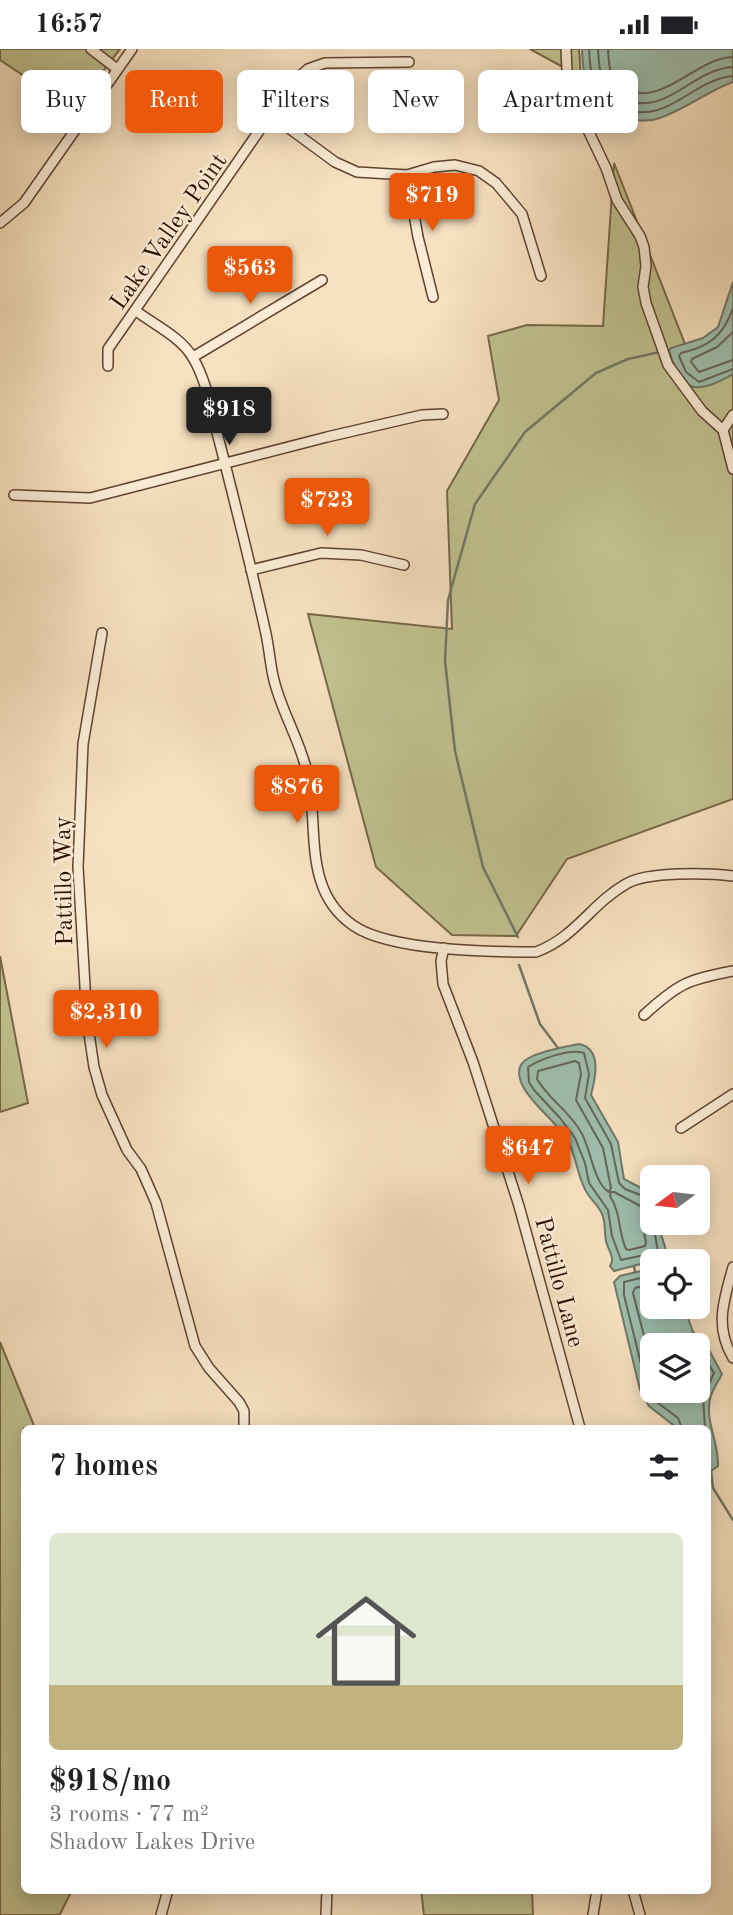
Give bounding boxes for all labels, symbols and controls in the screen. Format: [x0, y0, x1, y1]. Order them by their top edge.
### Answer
text: 16:57 [35, 12, 103, 38]
chip: Buy [21, 70, 111, 133]
chip: Rent [125, 70, 223, 133]
chip: Filters [237, 70, 354, 133]
chip: New [368, 70, 464, 133]
chip: Apartment [478, 70, 638, 133]
street label: Lake Valley Point [107, 150, 232, 315]
pin: $719 [391, 173, 473, 233]
text: $719 [405, 184, 459, 207]
pin: $563 [209, 247, 291, 306]
text: $563 [223, 257, 277, 280]
pin: $918 [188, 387, 270, 447]
text: $918 [202, 398, 256, 421]
pin: $723 [286, 479, 368, 538]
text: $723 [300, 489, 354, 512]
pin: $876 [256, 765, 338, 825]
text: $876 [270, 776, 324, 799]
street label: Pattillo Way [52, 816, 78, 946]
pin: $2,310 [49, 991, 163, 1050]
text: $2,310 [69, 1001, 143, 1024]
pin: $647 [487, 1127, 569, 1186]
text: $647 [501, 1137, 555, 1160]
north arrow [640, 1165, 710, 1235]
map controls [640, 1165, 710, 1403]
street label: Pattillo Lane [529, 1215, 587, 1350]
button: locate [640, 1249, 710, 1319]
button: layers [640, 1333, 710, 1403]
icon: filters [645, 1448, 683, 1486]
text: 7 homes [49, 1452, 158, 1482]
icon: home [303, 1578, 429, 1704]
text: $918/mo [49, 1767, 171, 1797]
text: 3 rooms · 77 m² [49, 1803, 209, 1826]
text: Shadow Lakes Drive [49, 1831, 255, 1854]

